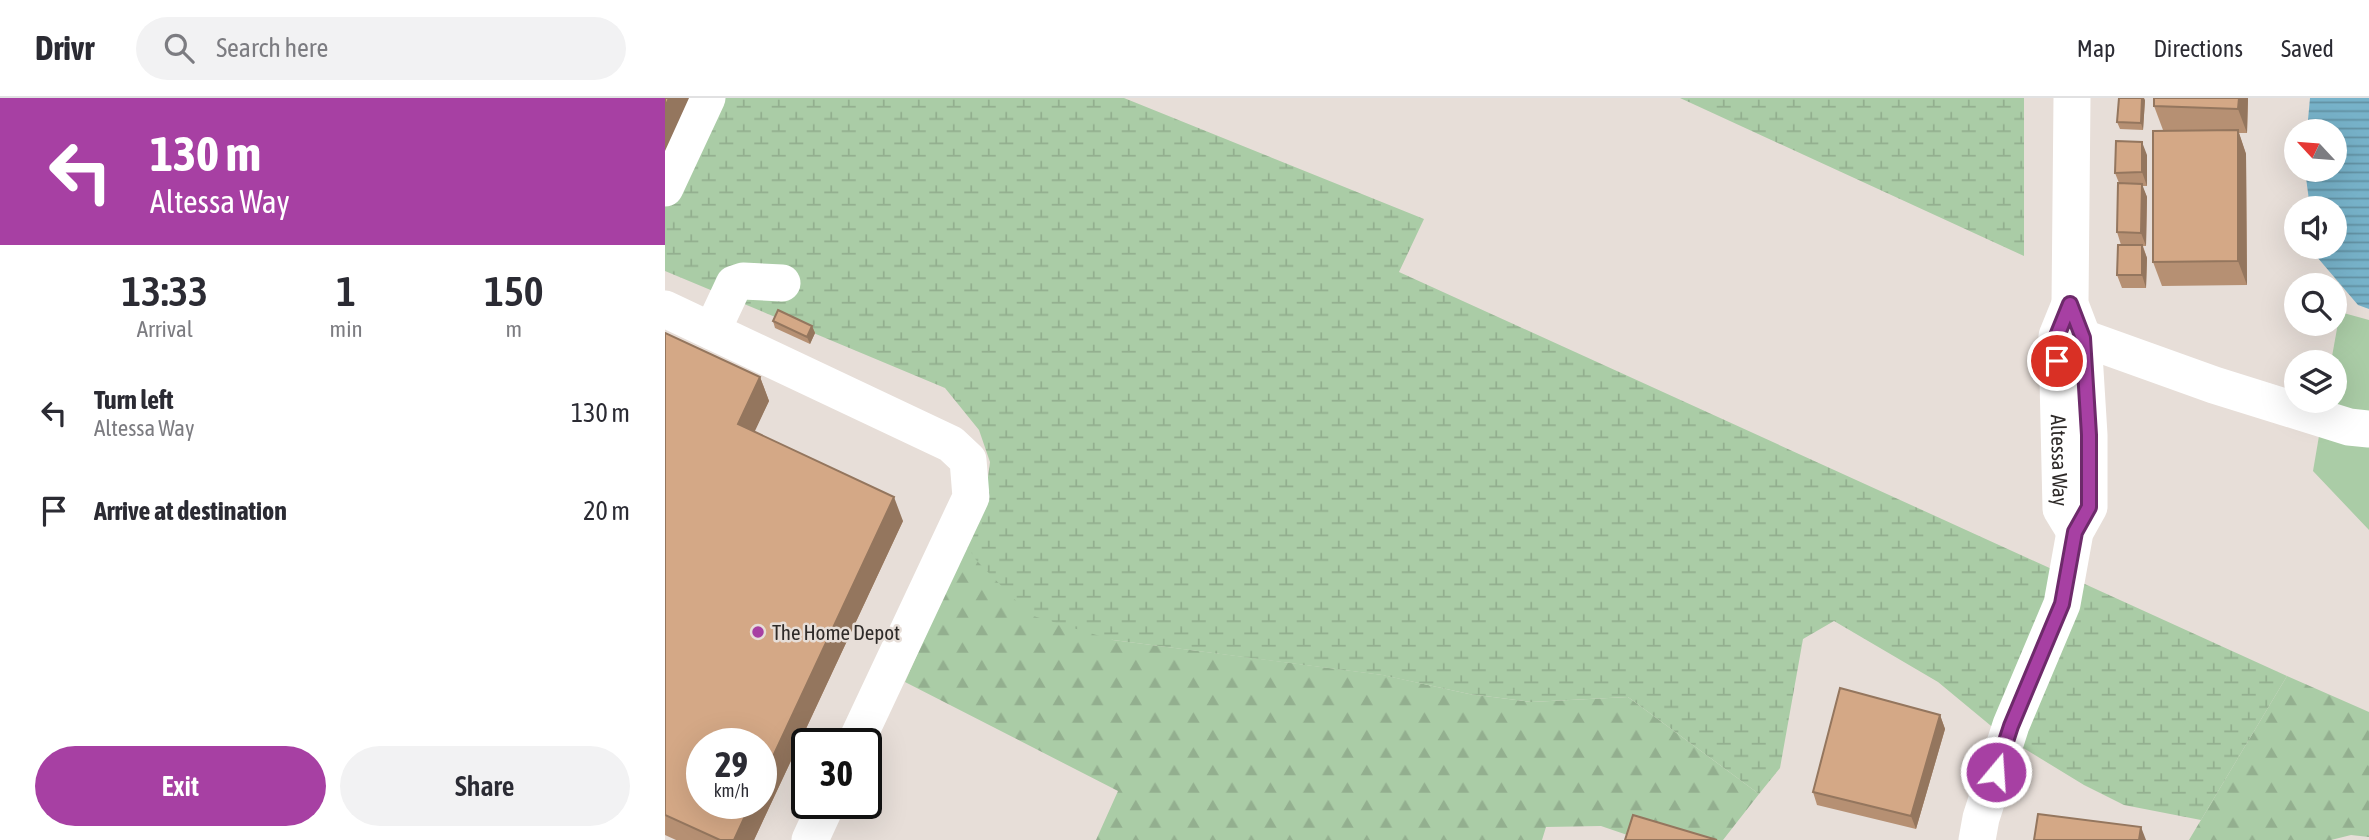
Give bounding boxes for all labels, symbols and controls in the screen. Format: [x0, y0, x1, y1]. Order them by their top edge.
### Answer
search box [136, 17, 626, 80]
text: Drivr [35, 29, 94, 67]
icon: search [160, 29, 198, 67]
text: Search here [216, 33, 328, 63]
text: Map [2077, 35, 2115, 62]
text: Directions [2153, 35, 2243, 62]
text: Saved [2281, 35, 2334, 62]
north arrow [2284, 119, 2347, 182]
map controls [2284, 119, 2347, 413]
text: 130 m [150, 125, 261, 181]
icon: left [35, 126, 126, 217]
text: Altessa Way [150, 183, 290, 220]
button: sound [2284, 196, 2347, 259]
text: 13:33 [122, 267, 208, 315]
text: 1 [336, 267, 356, 315]
text: 150 [484, 267, 543, 315]
button: search [2284, 273, 2347, 336]
text: Arrival [137, 316, 193, 342]
text: min [330, 316, 363, 342]
text: m [506, 316, 522, 342]
pin [2027, 331, 2087, 391]
icon: arrive [2038, 342, 2076, 380]
button: layers [2284, 350, 2347, 413]
text: Turn left [94, 385, 174, 415]
icon: left [35, 394, 73, 432]
text: 130 m [571, 398, 630, 428]
street label: Altessa Way [2047, 414, 2073, 507]
text: Altessa Way [94, 415, 194, 441]
icon: arrive [35, 492, 73, 530]
text: Arrive at destination [94, 496, 287, 526]
text: 20 m [583, 496, 630, 526]
place label: The Home Depot [772, 620, 900, 644]
marker: The Home Depot [750, 624, 766, 640]
speed limit sign: 30 [791, 728, 882, 819]
position arrow [1959, 735, 2033, 809]
text: 29 [715, 744, 748, 784]
button: Exit [35, 746, 326, 826]
button: Share [340, 746, 630, 826]
text: km/h [714, 780, 749, 801]

